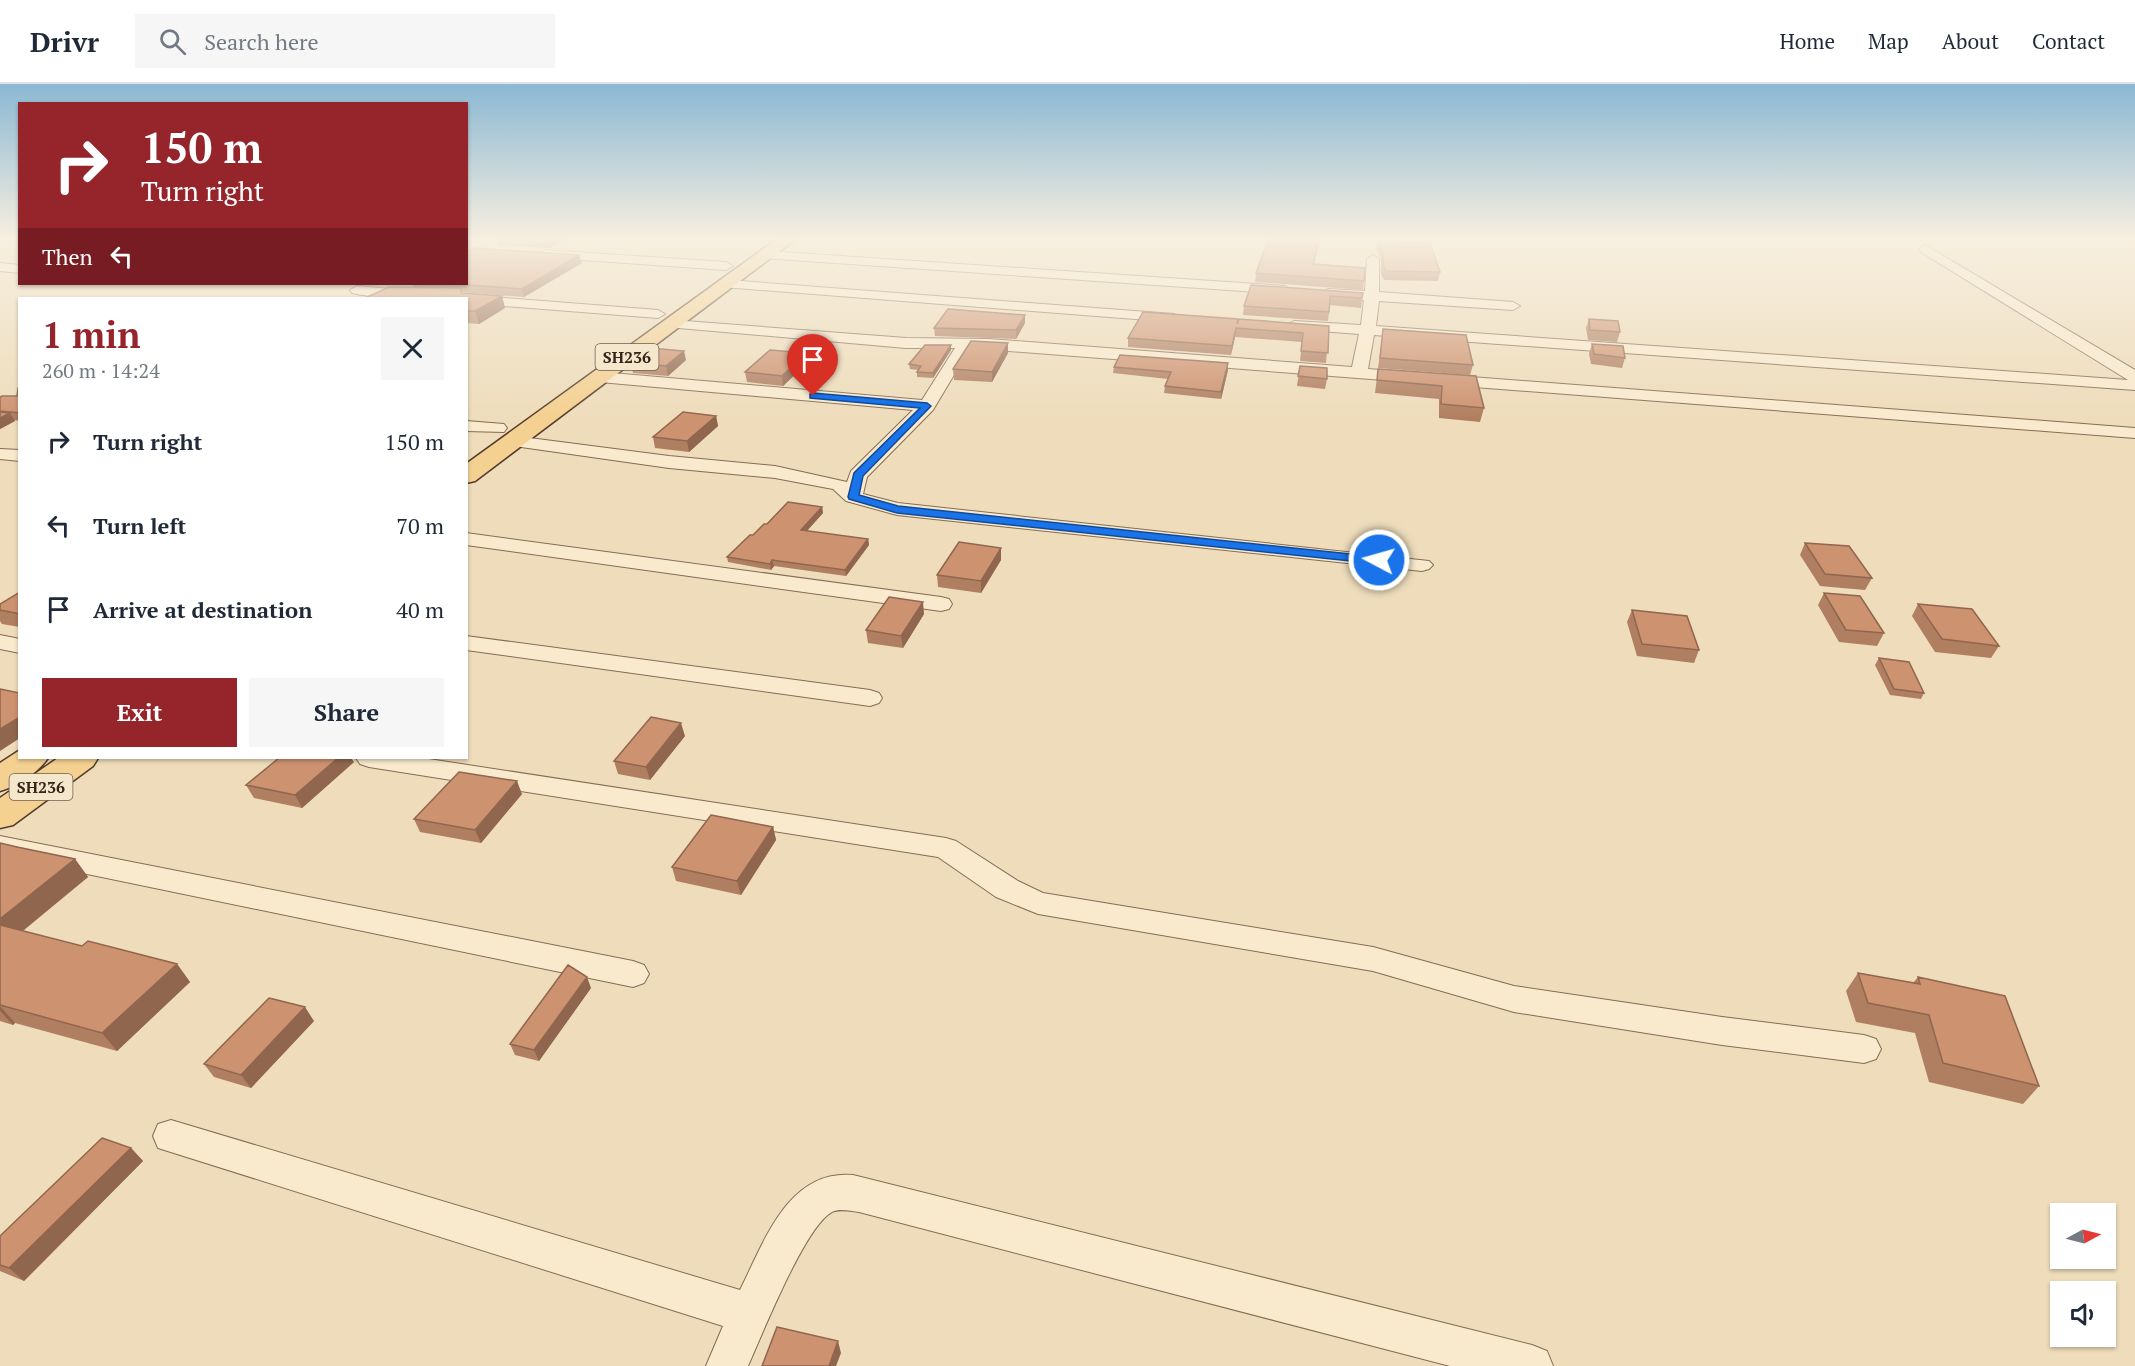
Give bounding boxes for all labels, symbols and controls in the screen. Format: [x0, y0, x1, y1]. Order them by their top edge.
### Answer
search box [135, 14, 555, 68]
text: Drivr [30, 23, 99, 60]
icon: search [156, 25, 189, 58]
text: Search here [204, 27, 319, 56]
text: Home [1779, 27, 1835, 55]
text: Map [1868, 27, 1909, 55]
text: About [1942, 27, 1999, 55]
text: Contact [2032, 27, 2105, 55]
text: 150 m [141, 119, 262, 175]
icon: right [42, 126, 120, 204]
text: Turn right [141, 173, 264, 209]
icon: left [105, 240, 138, 273]
text: Then [42, 242, 93, 271]
text: 1 min [42, 311, 140, 358]
button: close [381, 317, 444, 380]
pin [787, 334, 838, 396]
icon: arrive [796, 343, 829, 376]
road number: SH236 [596, 344, 658, 370]
text: 260 m · 14:24 [42, 357, 160, 384]
icon: right [42, 425, 75, 458]
text: Turn right [93, 427, 202, 456]
text: 150 m [384, 427, 444, 456]
icon: left [42, 509, 75, 542]
text: Turn left [93, 511, 186, 540]
text: 70 m [396, 511, 444, 540]
position arrow [1347, 528, 1411, 592]
icon: arrive [42, 593, 75, 626]
text: Arrive at destination [93, 595, 312, 624]
text: 40 m [396, 595, 444, 624]
button: Exit [42, 678, 237, 747]
button: Share [249, 678, 444, 747]
road number: SH236 [9, 774, 72, 800]
north arrow [2050, 1203, 2116, 1269]
map controls [2050, 1203, 2116, 1347]
button: sound [2050, 1281, 2116, 1347]

